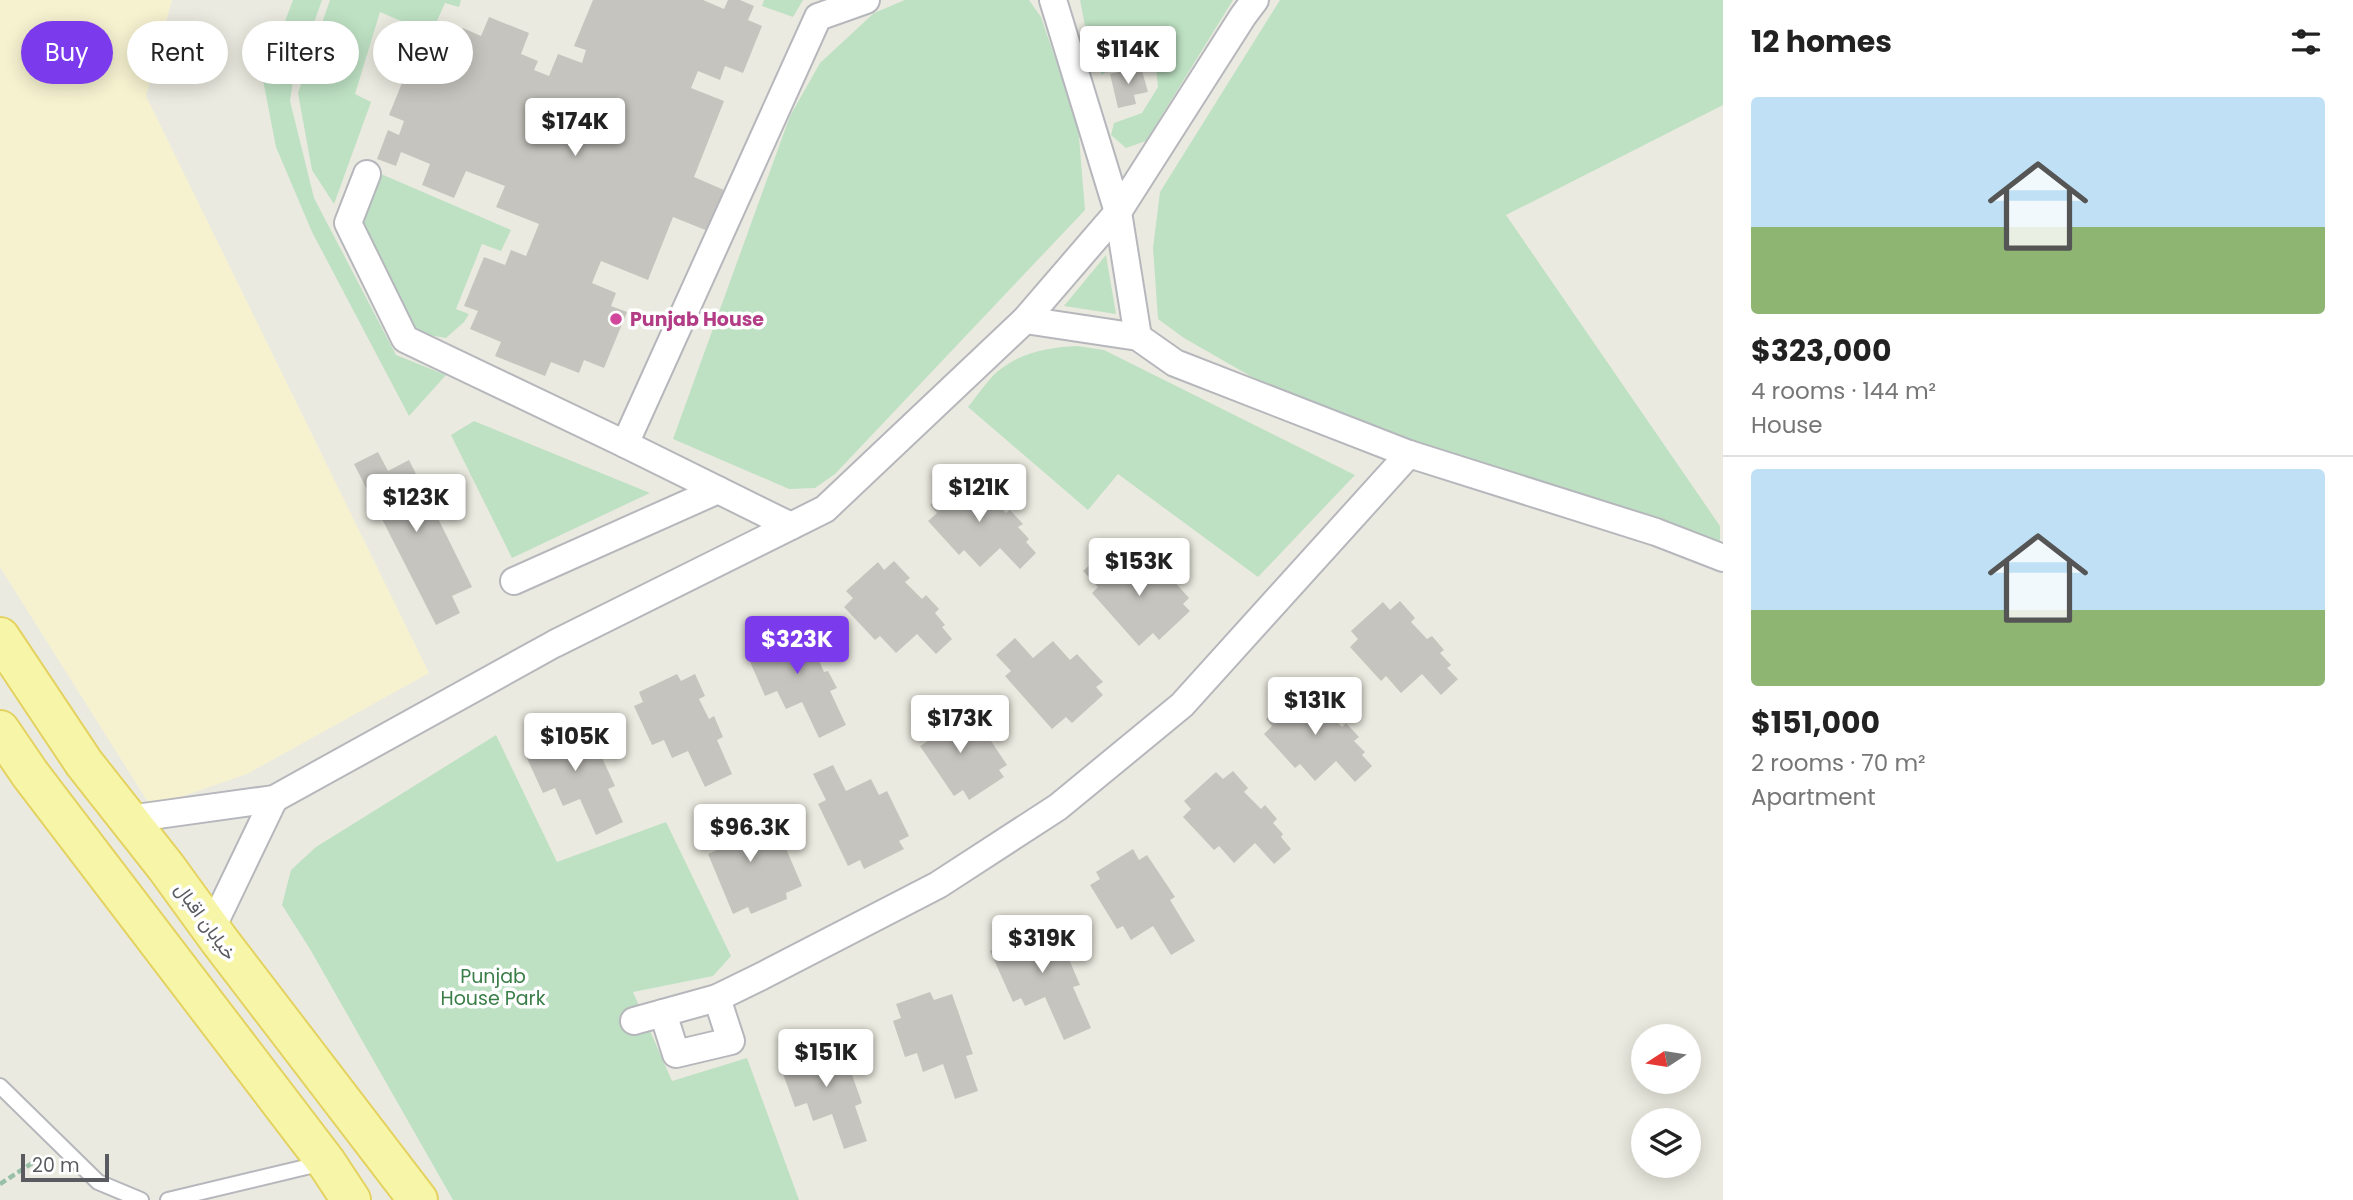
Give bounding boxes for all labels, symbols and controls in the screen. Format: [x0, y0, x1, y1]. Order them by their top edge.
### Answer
text: 12 homes [1751, 20, 1892, 63]
chip: Buy [21, 21, 113, 84]
chip: Rent [127, 21, 228, 84]
chip: Filters [242, 21, 359, 84]
chip: New [373, 21, 473, 84]
icon: filters [2287, 23, 2325, 61]
pin: $114K [1079, 27, 1177, 86]
text: $114K [1096, 33, 1160, 65]
pin: $174K [526, 99, 624, 158]
text: $174K [541, 105, 609, 137]
icon: home [1975, 143, 2101, 269]
place label: Punjab House [630, 306, 764, 333]
marker: Punjab House [608, 311, 624, 327]
text: $323,000 [1751, 329, 1891, 372]
text: 4 rooms · 144 m² [1751, 375, 1936, 407]
text: House [1751, 409, 1823, 441]
pin: $121K [930, 464, 1028, 524]
text: $121K [948, 471, 1010, 503]
pin: $123K [367, 475, 465, 534]
text: $123K [383, 481, 449, 513]
icon: home [1975, 515, 2101, 641]
pin: $153K [1090, 538, 1188, 598]
text: $153K [1105, 545, 1173, 577]
pin: $323K [748, 616, 846, 676]
text: $323K [761, 623, 833, 655]
pin: $131K [1266, 678, 1364, 737]
text: $131K [1284, 684, 1346, 716]
pin: $173K [911, 696, 1009, 755]
text: $151,000 [1751, 701, 1880, 744]
text: $173K [927, 702, 993, 734]
pin: $105K [526, 714, 624, 773]
text: $105K [540, 720, 610, 752]
text: 2 rooms · 70 m² [1751, 747, 1926, 779]
text: Apartment [1751, 781, 1876, 813]
pin: $96.3K [693, 804, 807, 864]
text: $96.3K [710, 811, 790, 843]
street label: خیابان اقبال [168, 877, 243, 966]
pin: $319K [993, 916, 1091, 975]
text: $319K [1008, 922, 1076, 954]
park label: Punjab House Park [441, 963, 546, 1012]
north arrow [1631, 1024, 1701, 1094]
map controls [1631, 1024, 1701, 1178]
pin: $151K [777, 1030, 875, 1089]
text: $151K [794, 1036, 858, 1068]
button: layers [1631, 1108, 1701, 1178]
scale bar [21, 1151, 108, 1183]
text: 20 m [32, 1152, 80, 1179]

